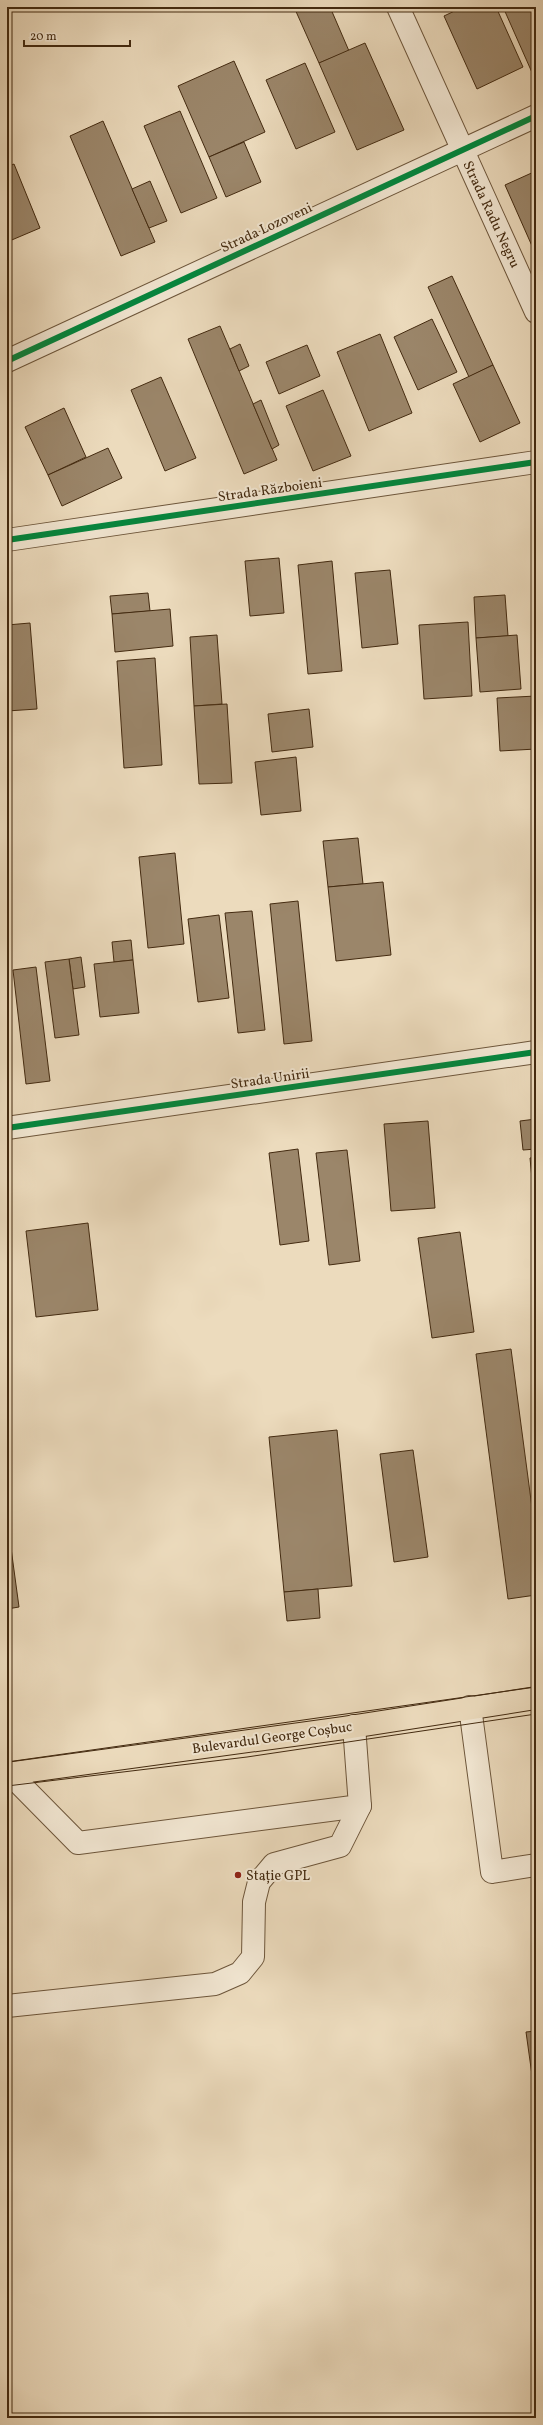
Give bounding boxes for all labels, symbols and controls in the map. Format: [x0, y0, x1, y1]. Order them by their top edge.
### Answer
scale bar [24, 22, 130, 48]
text: 20 m [30, 29, 57, 45]
street label: Strada Radu Negru [457, 158, 524, 271]
street label: Strada Lozoveni [218, 199, 316, 258]
street label: Strada Războieni [217, 474, 324, 507]
street label: Strada Unirii [230, 1065, 311, 1094]
street label: Bulevardul George Coșbuc [191, 1718, 353, 1759]
place label: Stație GPL [246, 1867, 310, 1886]
marker: Stație GPL [233, 1870, 243, 1880]

